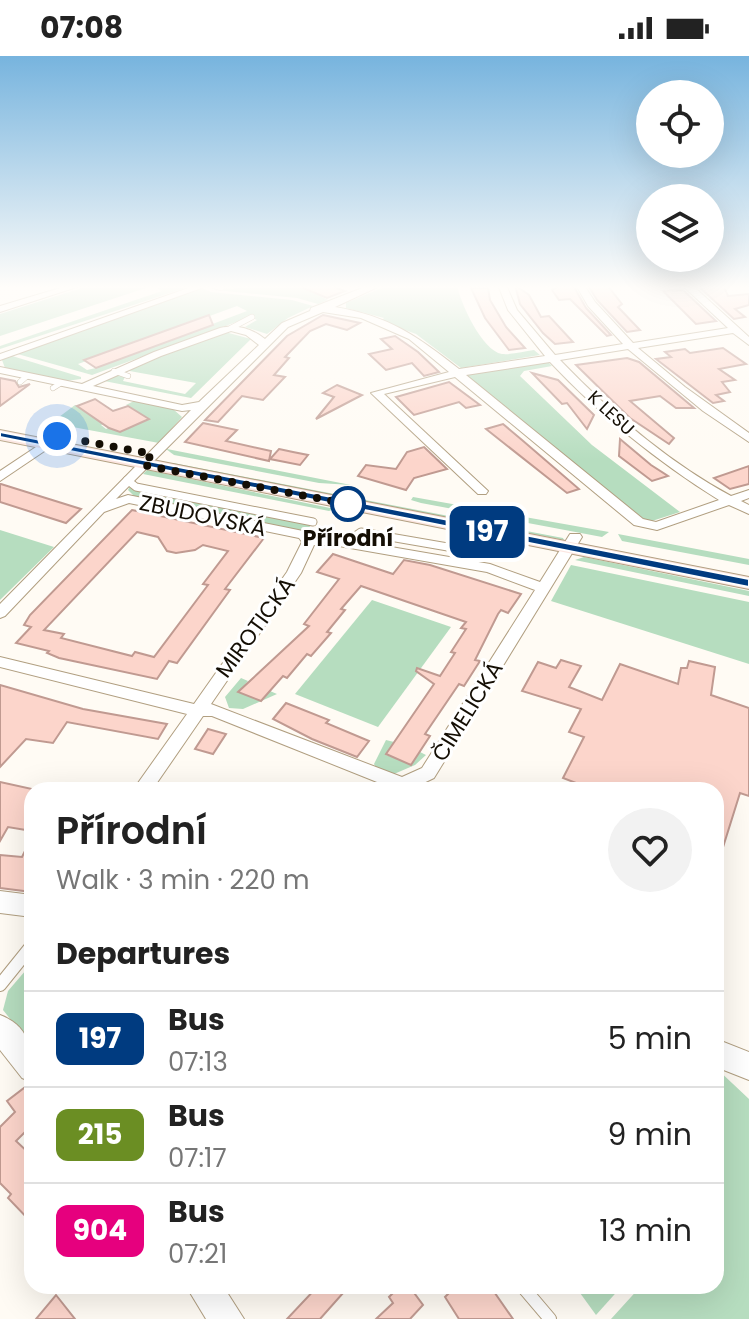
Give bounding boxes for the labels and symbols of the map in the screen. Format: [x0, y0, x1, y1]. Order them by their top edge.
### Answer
street label: K LESU [583, 385, 640, 441]
your location [37, 416, 77, 456]
street label: ZBUDOVSKÁ [137, 487, 269, 544]
marker: Přírodní [331, 487, 365, 521]
line badge: 197 [441, 506, 533, 558]
place label: Přírodní [303, 523, 393, 554]
street label: MIROTICKÁ [208, 571, 303, 684]
street label: ČIMELICKÁ [424, 655, 510, 767]

